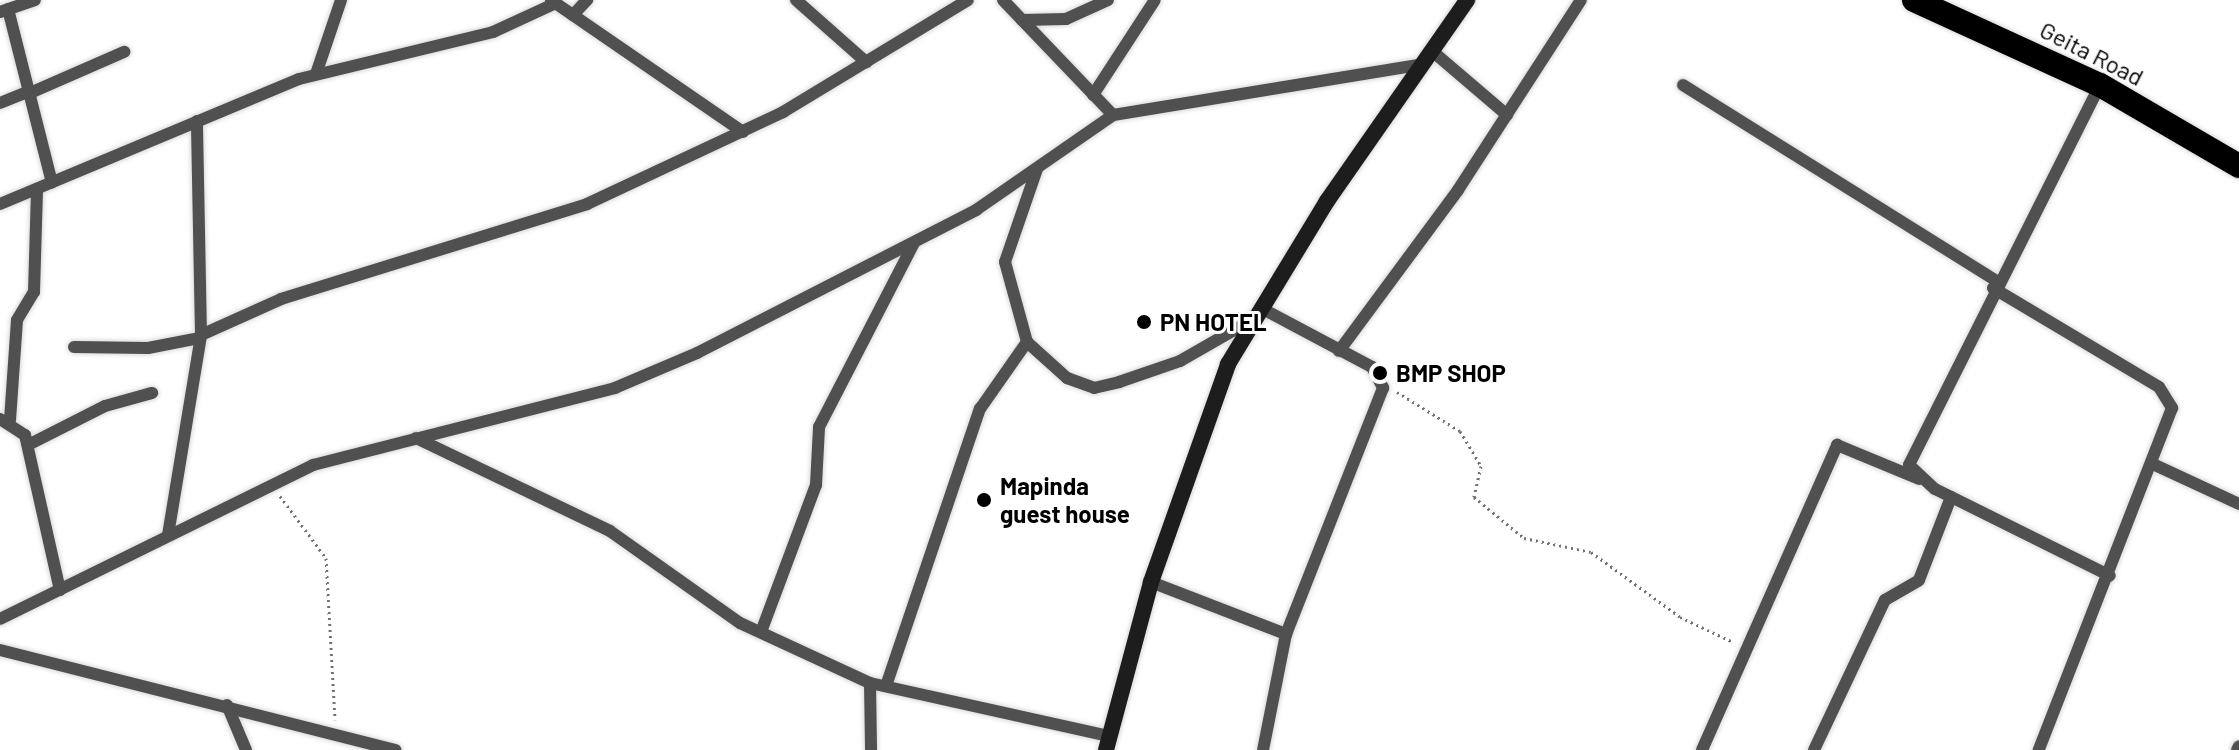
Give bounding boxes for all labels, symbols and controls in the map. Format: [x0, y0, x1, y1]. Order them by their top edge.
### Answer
street label: Geita Road [2035, 15, 2149, 91]
place label: PN HOTEL [1160, 308, 1267, 336]
marker: PN HOTEL [1135, 313, 1153, 331]
place label: BMP SHOP [1396, 359, 1506, 387]
marker: BMP SHOP [1371, 364, 1389, 382]
place label: Mapinda guest house [1000, 472, 1130, 528]
marker: Mapinda guest house [975, 491, 993, 509]

